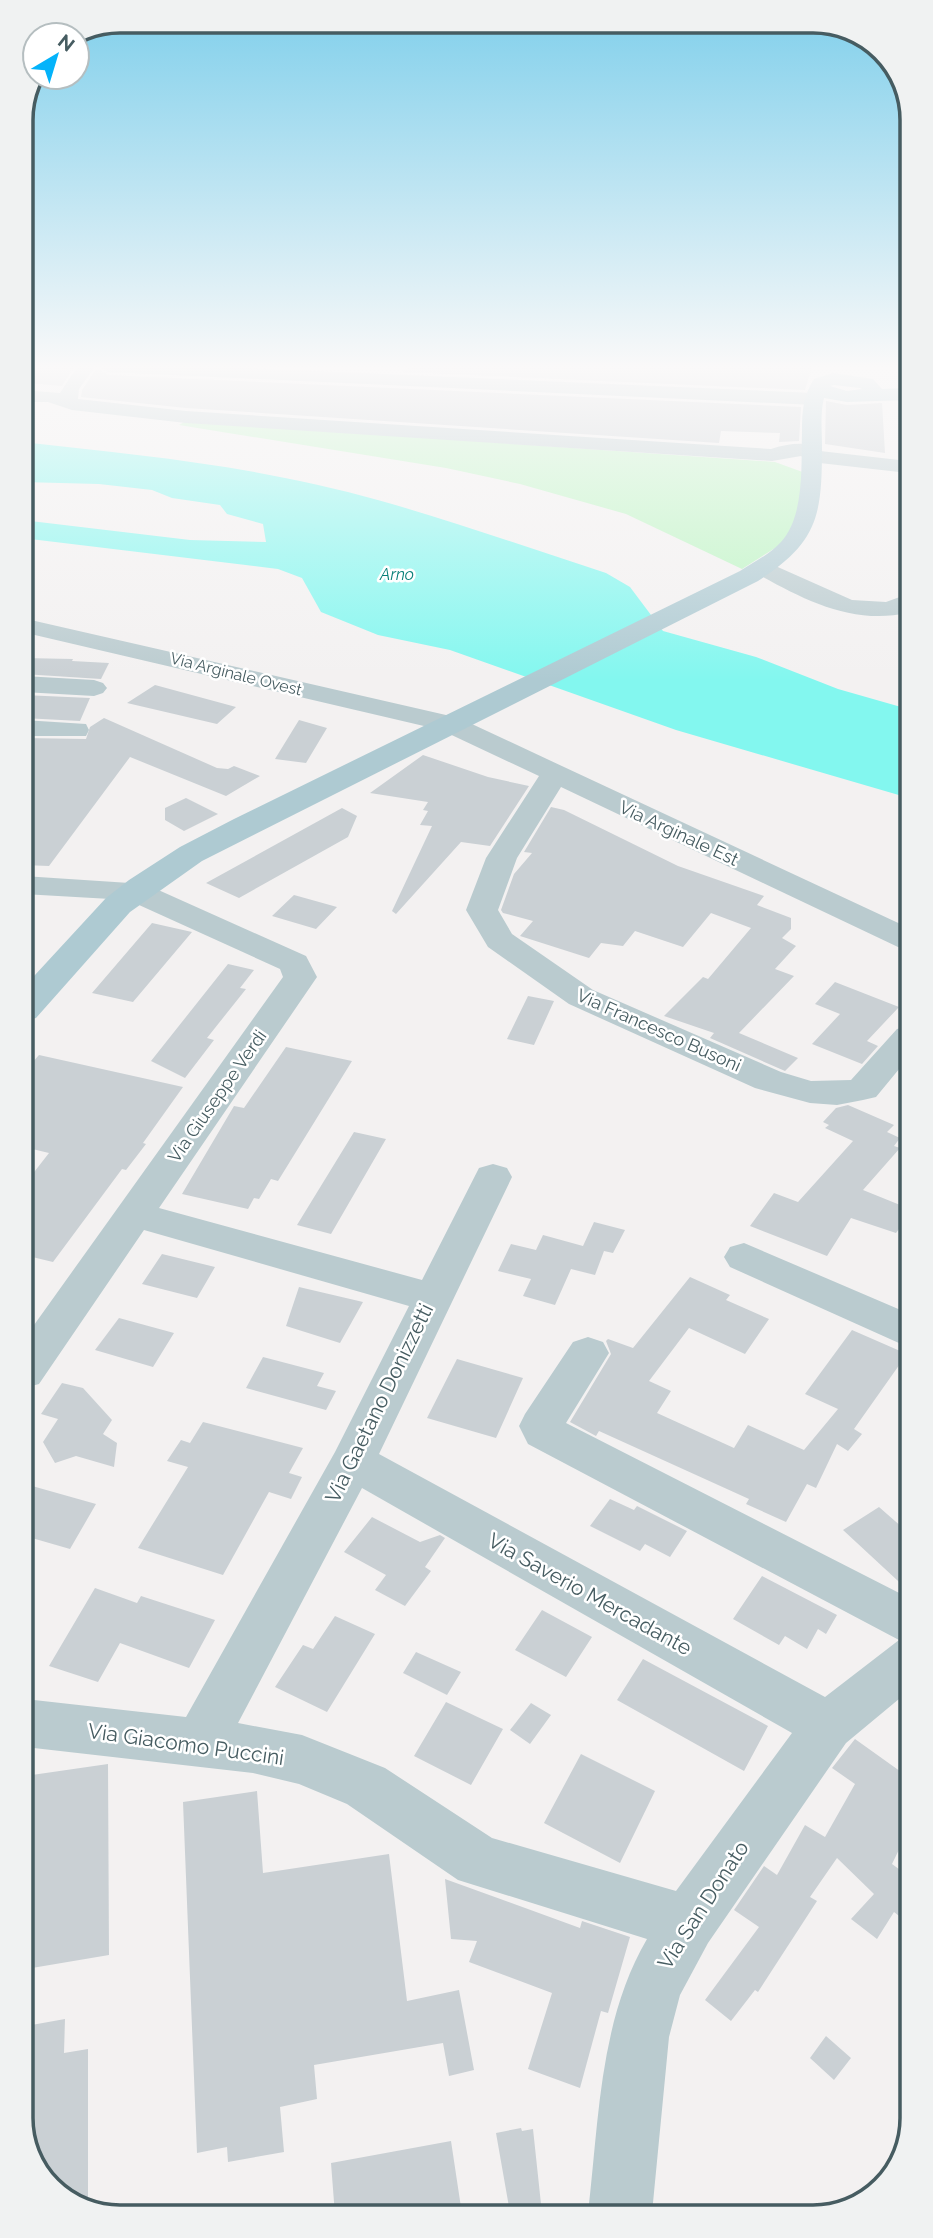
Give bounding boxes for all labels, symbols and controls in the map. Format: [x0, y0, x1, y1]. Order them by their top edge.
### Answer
north arrow [21, 21, 91, 91]
text: N [54, 29, 79, 56]
water label: Arno [379, 565, 414, 584]
street label: Via Arginale Ovest [168, 648, 304, 700]
street label: Via Arginale Est [616, 796, 742, 870]
street label: Via Francesco Busoni [574, 984, 744, 1076]
street label: Via Giuseppe Verdi [163, 1026, 271, 1166]
street label: Via Gaetano Donizzetti [320, 1299, 438, 1507]
street label: Via Saverio Mercadante [484, 1528, 696, 1660]
street label: Via Giacomo Puccini [86, 1718, 286, 1770]
street label: Via San Donato [652, 1836, 754, 1974]

